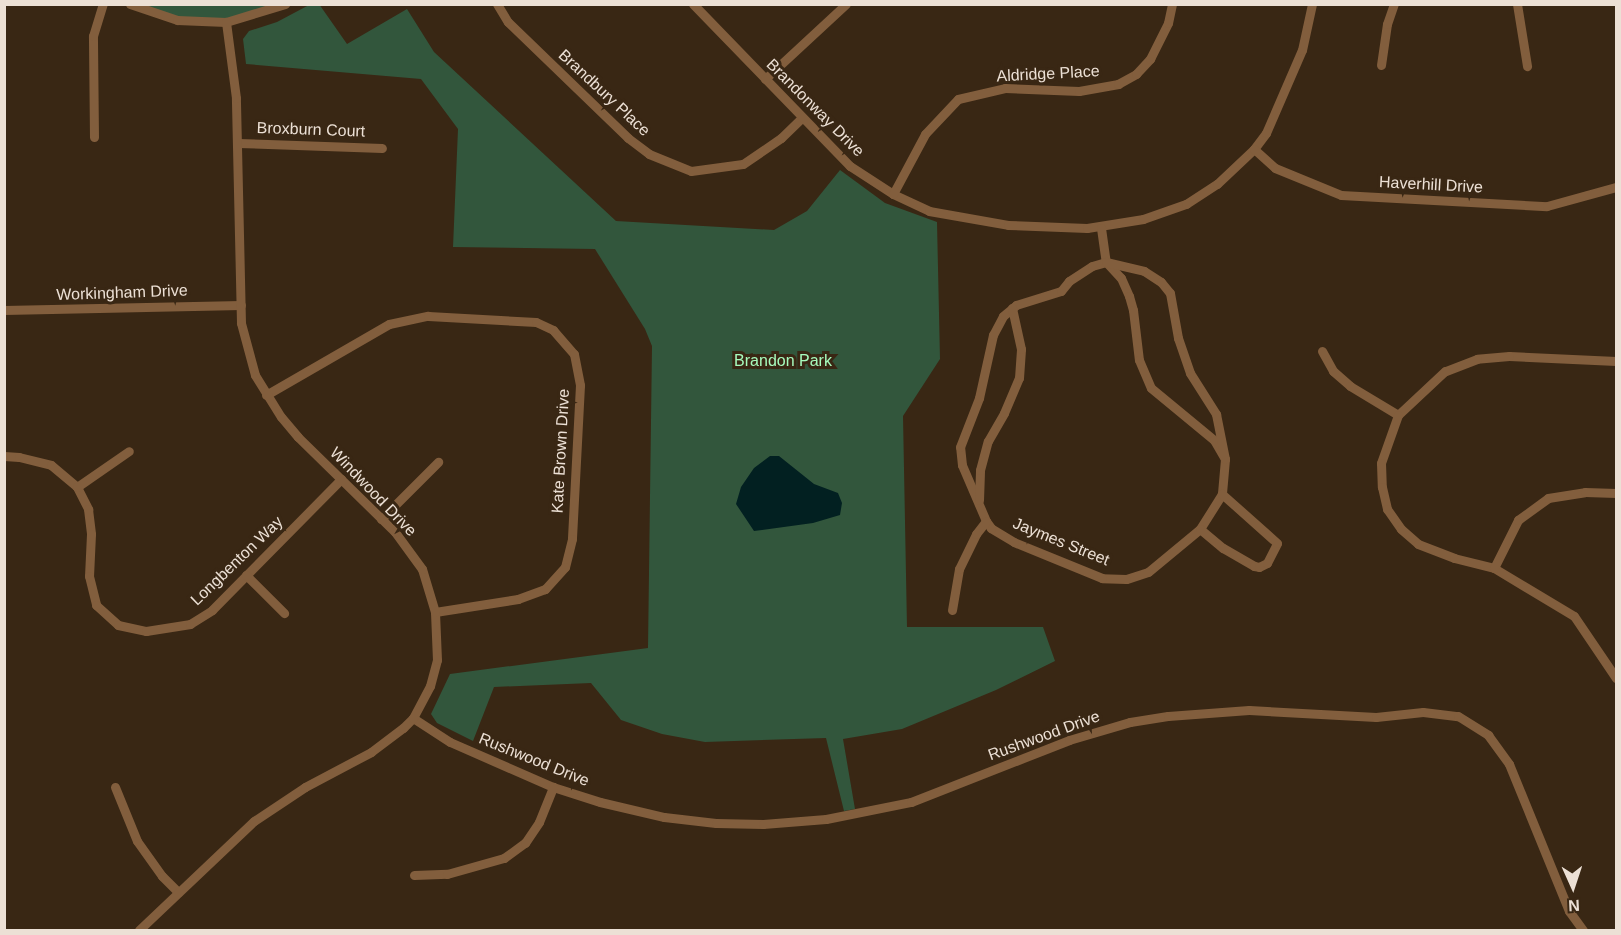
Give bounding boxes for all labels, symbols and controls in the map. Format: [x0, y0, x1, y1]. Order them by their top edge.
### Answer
street label: Brandbury Place [554, 46, 654, 140]
street label: Brandonway Drive [762, 55, 868, 161]
street label: Aldridge Place [996, 62, 1100, 86]
street label: Broxburn Court [256, 119, 366, 141]
street label: Haverhill Drive [1379, 173, 1483, 197]
street label: Workingham Drive [56, 281, 188, 305]
park label: Brandon Park [734, 351, 832, 371]
street label: Kate Brown Drive [548, 388, 574, 514]
street label: Windwood Drive [326, 443, 420, 541]
street label: Longbenton Way [187, 512, 287, 610]
street label: Jaymes Street [1010, 514, 1112, 570]
street label: Rushwood Drive [986, 707, 1102, 765]
street label: Rushwood Drive [476, 729, 592, 791]
north arrow [1543, 857, 1603, 917]
text: N [1568, 897, 1580, 914]

